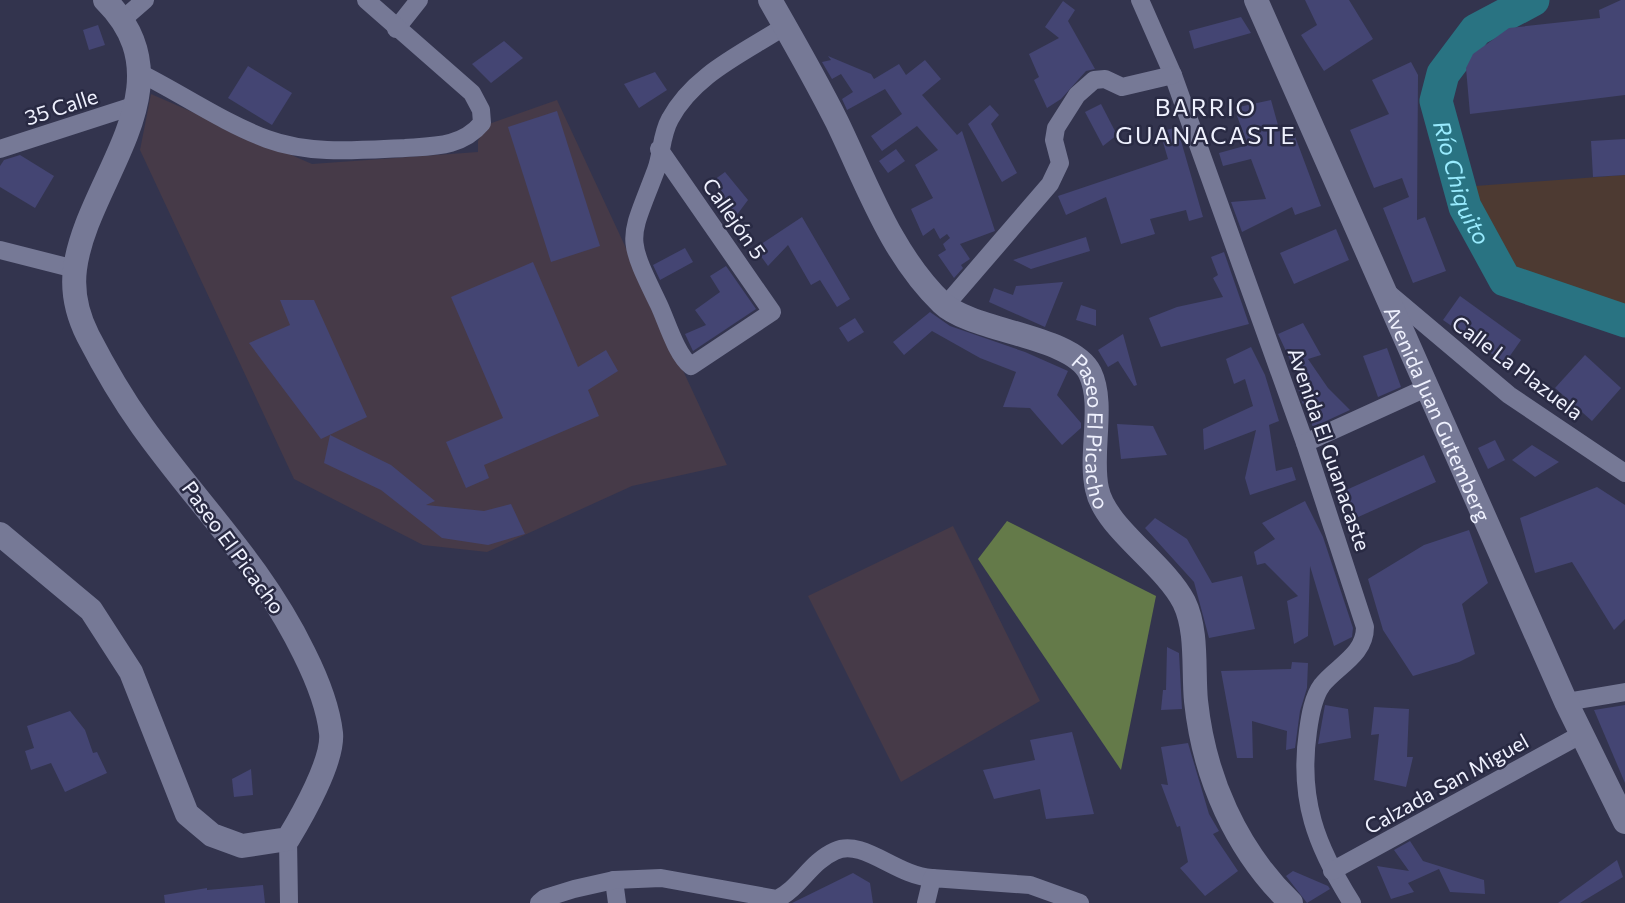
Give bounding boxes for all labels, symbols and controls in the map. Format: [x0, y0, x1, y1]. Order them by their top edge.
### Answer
street label: 35 Calle [21, 82, 101, 130]
district label: BARRIO GUANACASTE [1115, 92, 1297, 149]
water label: Río Chiquito [1428, 117, 1497, 249]
street label: Callejón 5 [698, 173, 772, 263]
street label: Avenida Juan Gutemberg [1380, 302, 1497, 525]
street label: Calle La Plazuela [1448, 310, 1588, 424]
street label: Avenida El Guanacaste [1283, 344, 1377, 554]
street label: Paseo El Picacho [1068, 348, 1115, 513]
street label: Paseo El Picacho [177, 476, 291, 618]
street label: Calzada San Miguel [1360, 728, 1532, 838]

